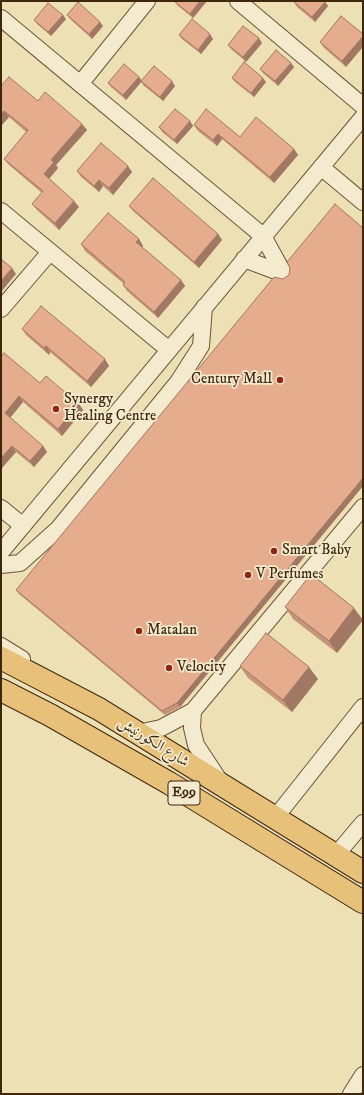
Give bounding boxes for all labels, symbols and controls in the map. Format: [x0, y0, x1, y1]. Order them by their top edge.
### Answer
place label: Century Mall [191, 371, 272, 389]
marker: Century Mall [275, 375, 285, 385]
place label: Synergy Healing Centre [64, 391, 156, 426]
marker: Synergy Healing Centre [51, 404, 61, 414]
place label: Smart Baby [282, 542, 351, 560]
marker: Smart Baby [269, 546, 279, 556]
place label: V Perfumes [256, 566, 323, 584]
marker: V Perfumes [243, 570, 253, 580]
place label: Matalan [147, 622, 197, 640]
marker: Matalan [134, 626, 144, 636]
place label: Velocity [177, 659, 226, 677]
marker: Velocity [164, 663, 174, 673]
street label: شارع الكورنيش [114, 714, 192, 772]
road number: E99 [168, 781, 200, 805]

